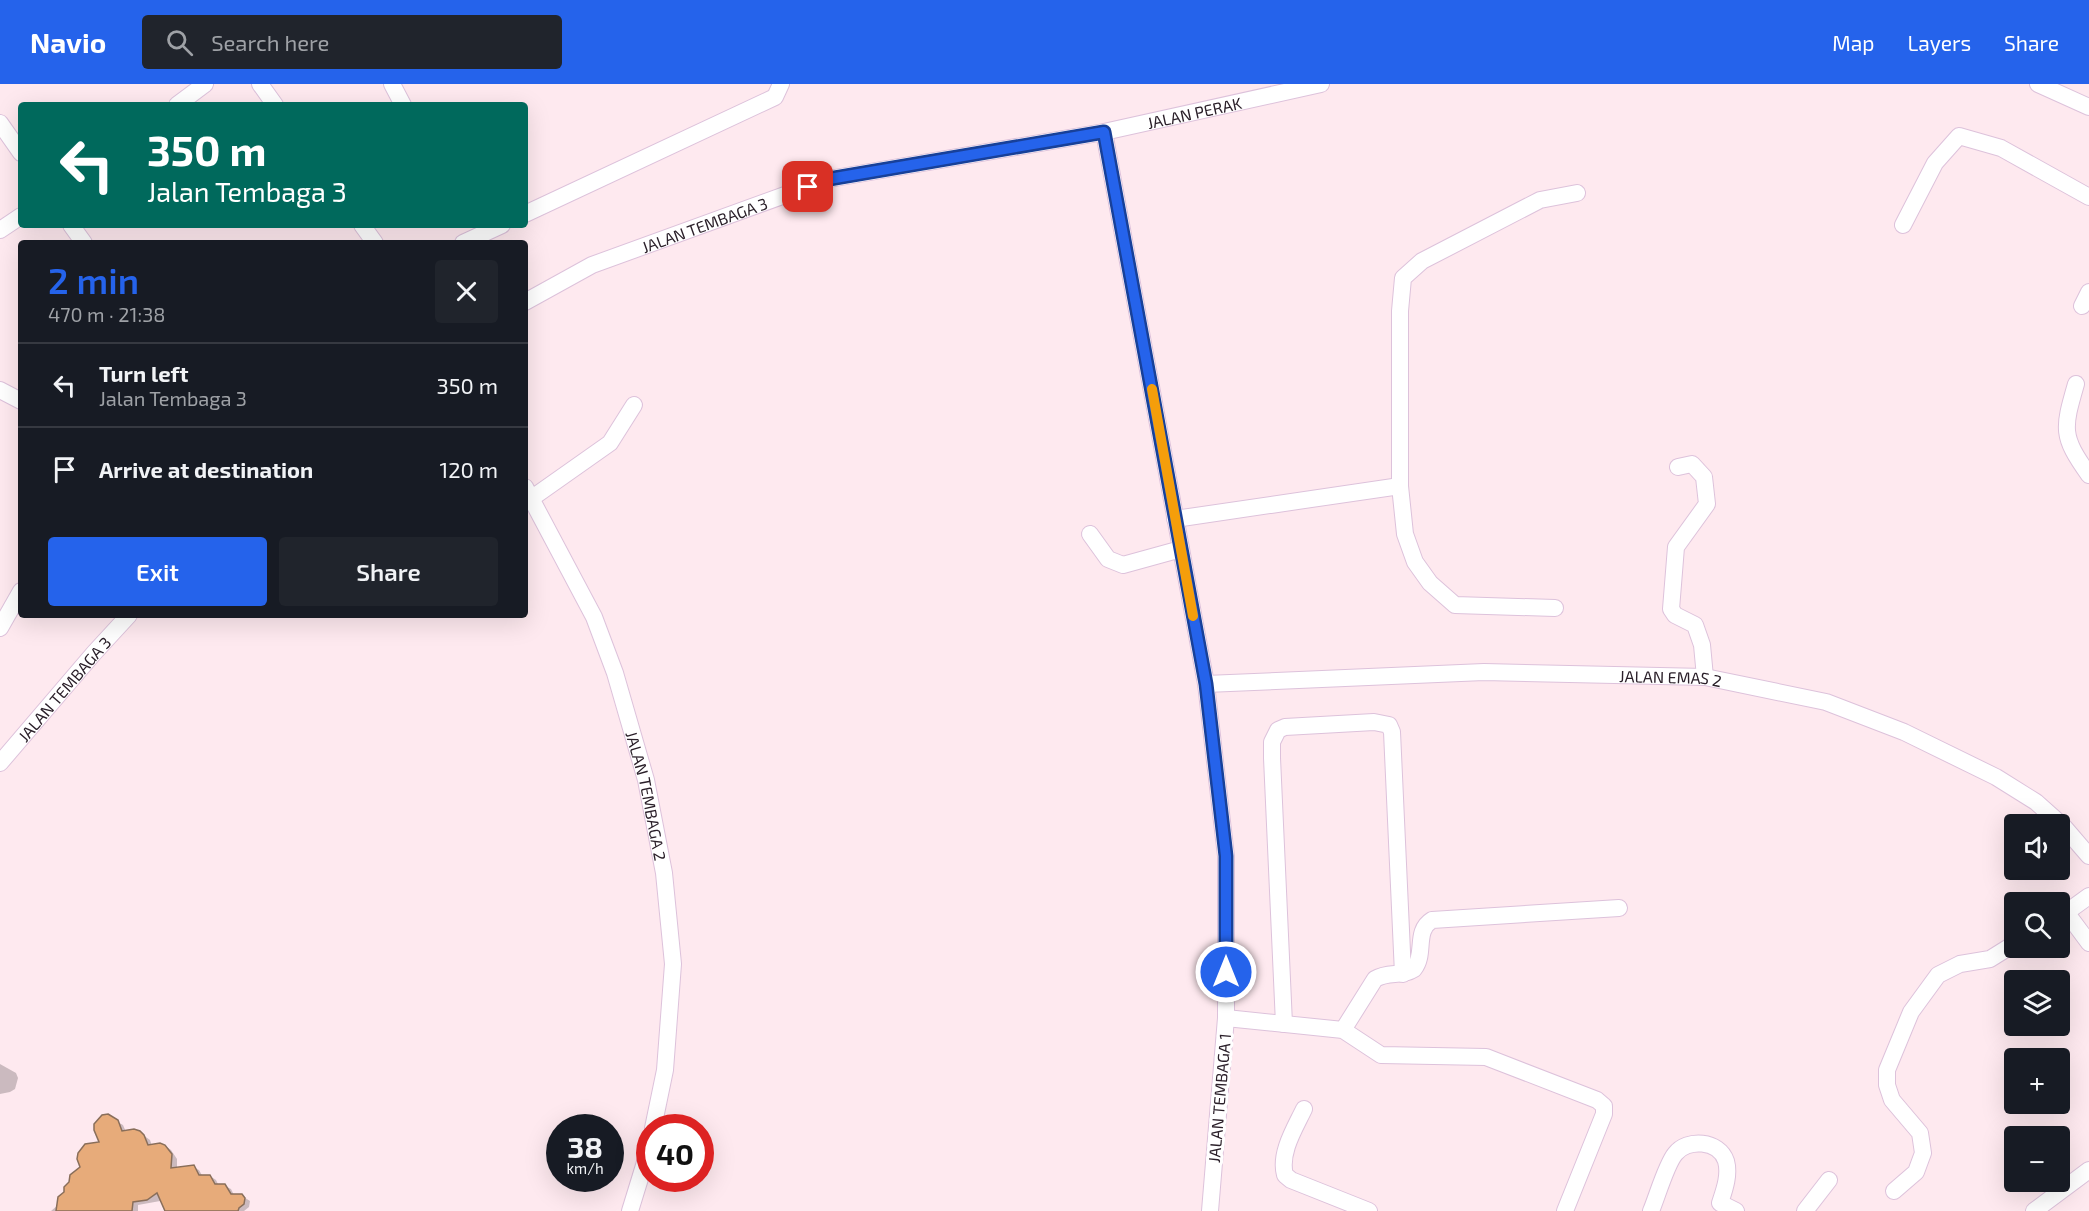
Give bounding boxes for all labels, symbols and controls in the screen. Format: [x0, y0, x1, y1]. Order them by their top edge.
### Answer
search box [142, 15, 562, 69]
text: Navio [30, 25, 106, 59]
icon: search [163, 26, 196, 59]
text: Search here [211, 29, 329, 55]
text: Map [1832, 30, 1874, 55]
text: Layers [1907, 30, 1971, 55]
text: Share [2004, 30, 2059, 55]
street label: JALAN PERAK [1145, 92, 1244, 132]
text: 350 m [147, 124, 267, 174]
icon: left [48, 126, 126, 204]
pin [782, 161, 833, 212]
icon: arrive [791, 170, 824, 203]
text: Jalan Tembaga 3 [147, 175, 347, 207]
street label: JALAN TEMBAGA 3 [639, 193, 770, 256]
text: 2 min [48, 258, 139, 301]
button: close [435, 260, 498, 323]
text: 470 m · 21:38 [48, 302, 165, 326]
text: Turn left [99, 360, 188, 386]
icon: left [48, 369, 81, 402]
text: 350 m [437, 372, 498, 398]
text: Jalan Tembaga 3 [99, 386, 247, 410]
icon: arrive [48, 453, 81, 486]
text: Arrive at destination [99, 456, 313, 482]
text: 120 m [439, 456, 498, 482]
button: Exit [48, 537, 267, 606]
button: Share [279, 537, 498, 606]
street label: JALAN TEMBAGA 3 [13, 632, 114, 745]
street label: JALAN EMAS 2 [1619, 666, 1724, 690]
street label: JALAN TEMBAGA 2 [623, 729, 671, 862]
map controls [2004, 814, 2070, 1192]
button: sound [2004, 814, 2070, 880]
button: search [2004, 892, 2070, 958]
position arrow [1194, 940, 1258, 1004]
button: layers [2004, 970, 2070, 1036]
street label: JALAN TEMBAGA 1 [1204, 1033, 1234, 1163]
button: + [2004, 1048, 2070, 1114]
speed limit sign: 40 [636, 1114, 714, 1192]
button: − [2004, 1126, 2070, 1192]
text: 38 [567, 1128, 603, 1164]
text: km/h [566, 1159, 604, 1177]

